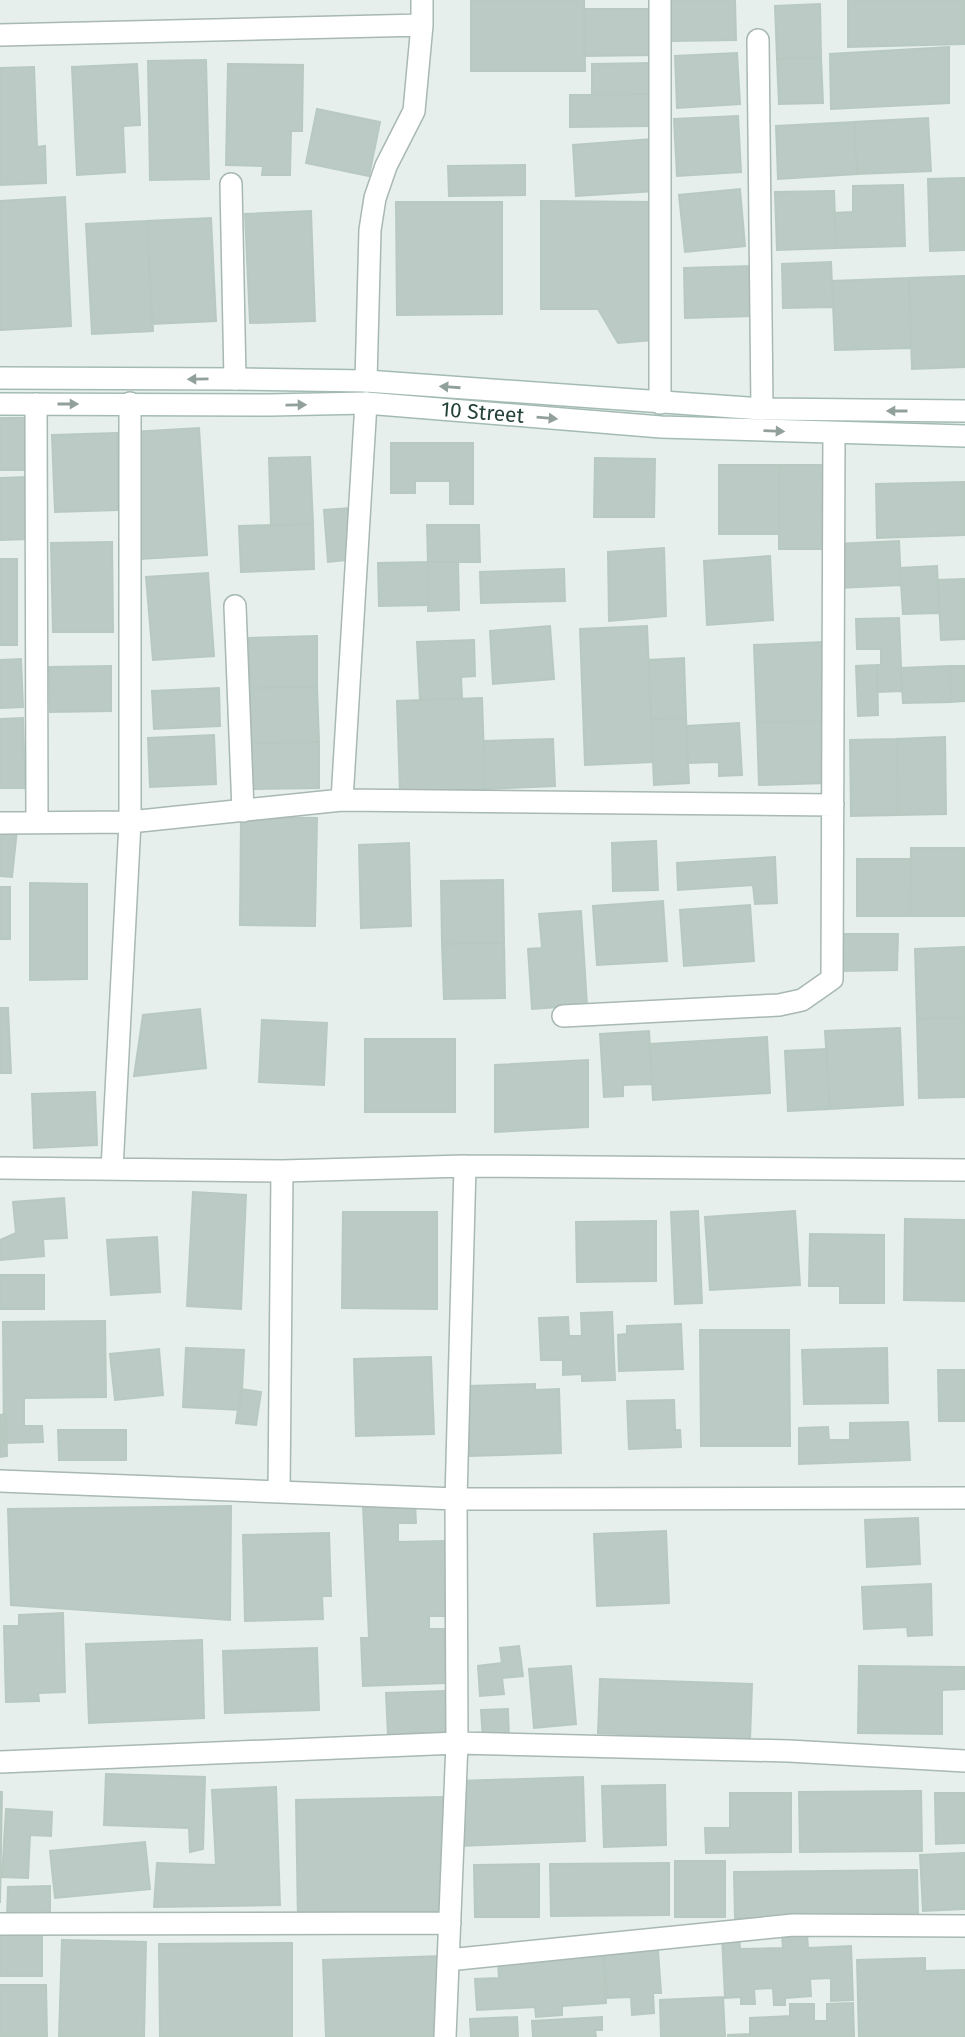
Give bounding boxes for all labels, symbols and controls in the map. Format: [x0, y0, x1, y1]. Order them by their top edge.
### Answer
one-way arrow [187, 373, 209, 385]
one-way arrow [438, 382, 460, 393]
street label: 10 Street [440, 396, 526, 429]
one-way arrow [57, 398, 79, 409]
one-way arrow [285, 399, 307, 410]
one-way arrow [886, 405, 908, 417]
one-way arrow [536, 413, 558, 424]
one-way arrow [763, 426, 785, 437]

